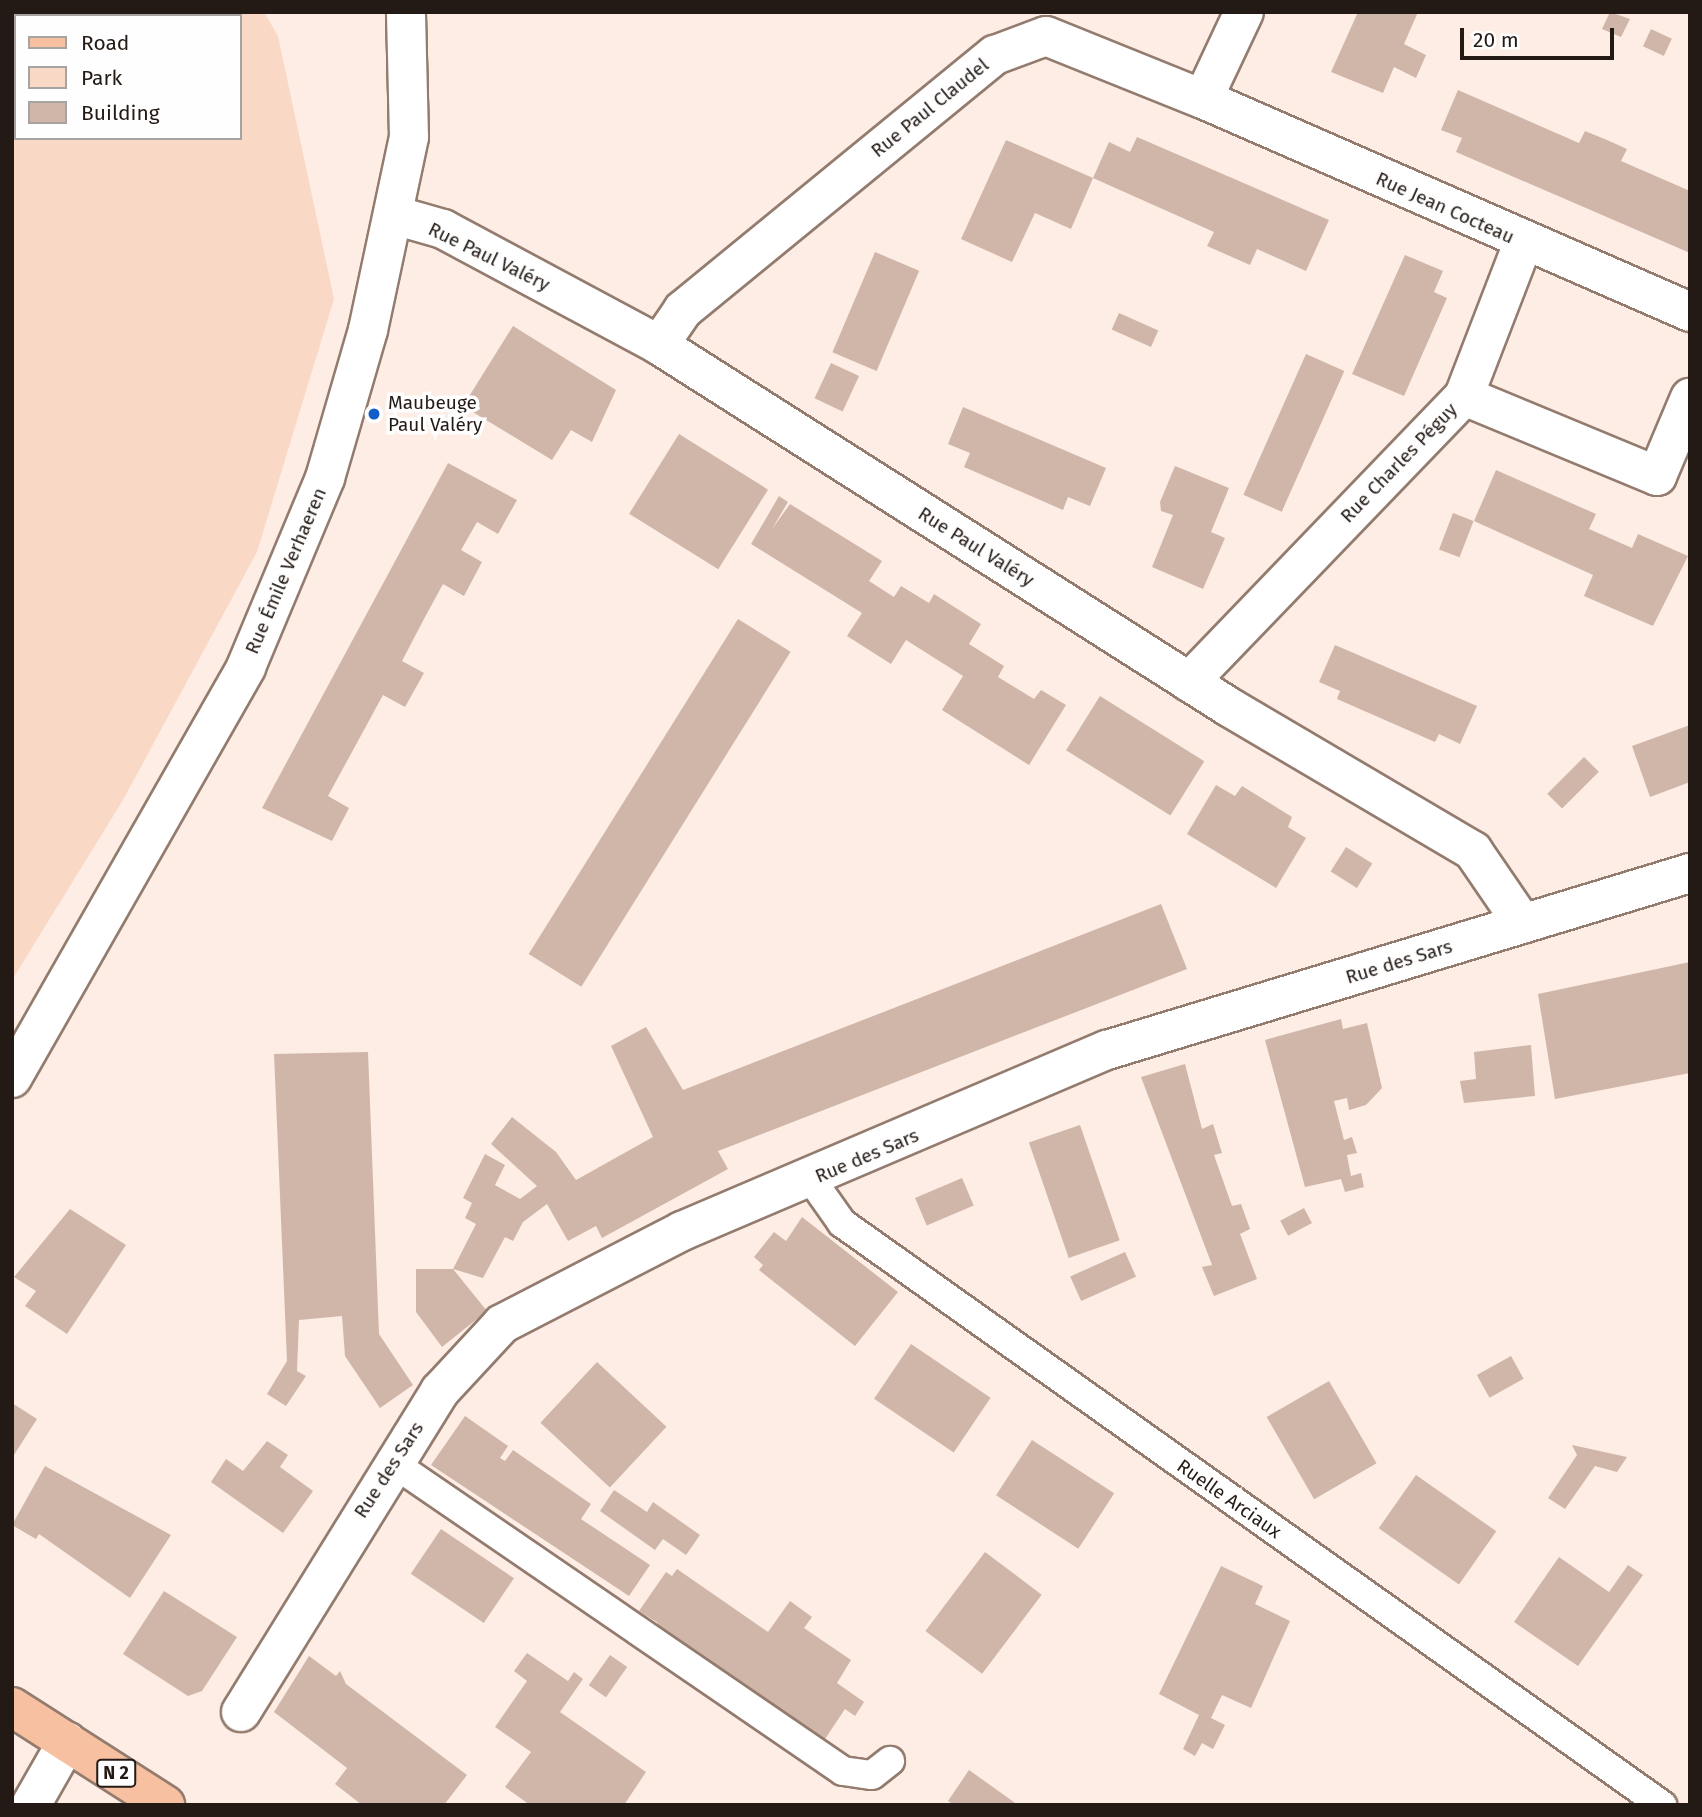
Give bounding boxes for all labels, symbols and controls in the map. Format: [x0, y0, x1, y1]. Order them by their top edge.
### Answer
legend [14, 14, 242, 140]
scale bar [1464, 14, 1618, 58]
text: 20 m [1473, 27, 1519, 53]
text: Road [81, 30, 129, 56]
street label: Rue Paul Claudel [867, 54, 993, 162]
text: Park [81, 65, 122, 91]
text: Building [81, 100, 160, 126]
street label: Rue Jean Cocteau [1372, 167, 1518, 249]
street label: Rue Paul Valéry [425, 218, 553, 296]
place label: Maubeuge Paul Valéry [388, 392, 482, 436]
street label: Rue Charles Péguy [1336, 398, 1462, 528]
marker: Maubeuge Paul Valéry [366, 406, 382, 422]
street label: Rue Émile Verhaeren [241, 484, 331, 658]
street label: Rue Paul Valéry [914, 502, 1038, 592]
street label: Rue des Sars [1343, 935, 1455, 989]
street label: Rue des Sars [812, 1124, 922, 1188]
street label: Rue des Sars [349, 1418, 429, 1522]
street label: Ruelle Arciaux [1172, 1455, 1286, 1543]
road number: N 2 [95, 1758, 137, 1788]

